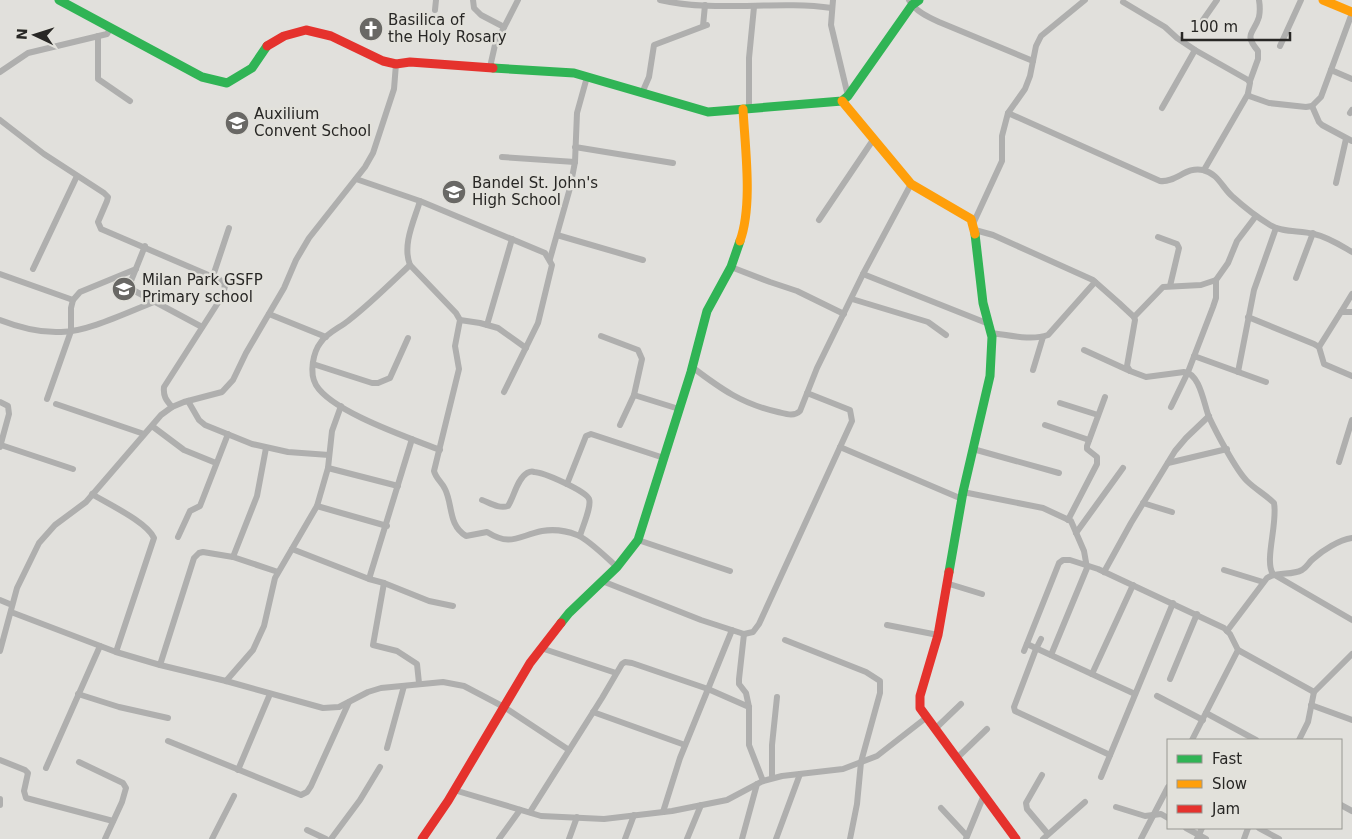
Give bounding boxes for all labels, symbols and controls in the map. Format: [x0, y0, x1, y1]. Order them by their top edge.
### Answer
north arrow [10, 10, 60, 60]
scale bar [1182, 10, 1290, 42]
place label: Basilica of the Holy Rosary [388, 11, 507, 46]
church icon: Basilica of the Holy Rosary [358, 16, 384, 42]
text: 100 m [1190, 18, 1238, 36]
text: N [14, 28, 30, 40]
place label: Auxilium Convent School [254, 105, 371, 140]
school or university icon: Auxilium Convent School [224, 110, 250, 136]
place label: Bandel St. John's High School [472, 174, 598, 209]
school or university icon: Bandel St. John's High School [441, 179, 467, 205]
place label: Milan Park GSFP Primary school [142, 271, 263, 306]
school or university icon: Milan Park GSFP Primary school [111, 276, 137, 302]
legend [1167, 739, 1342, 829]
text: Fast [1212, 750, 1242, 768]
text: Slow [1212, 775, 1247, 793]
text: Jam [1211, 800, 1240, 818]

